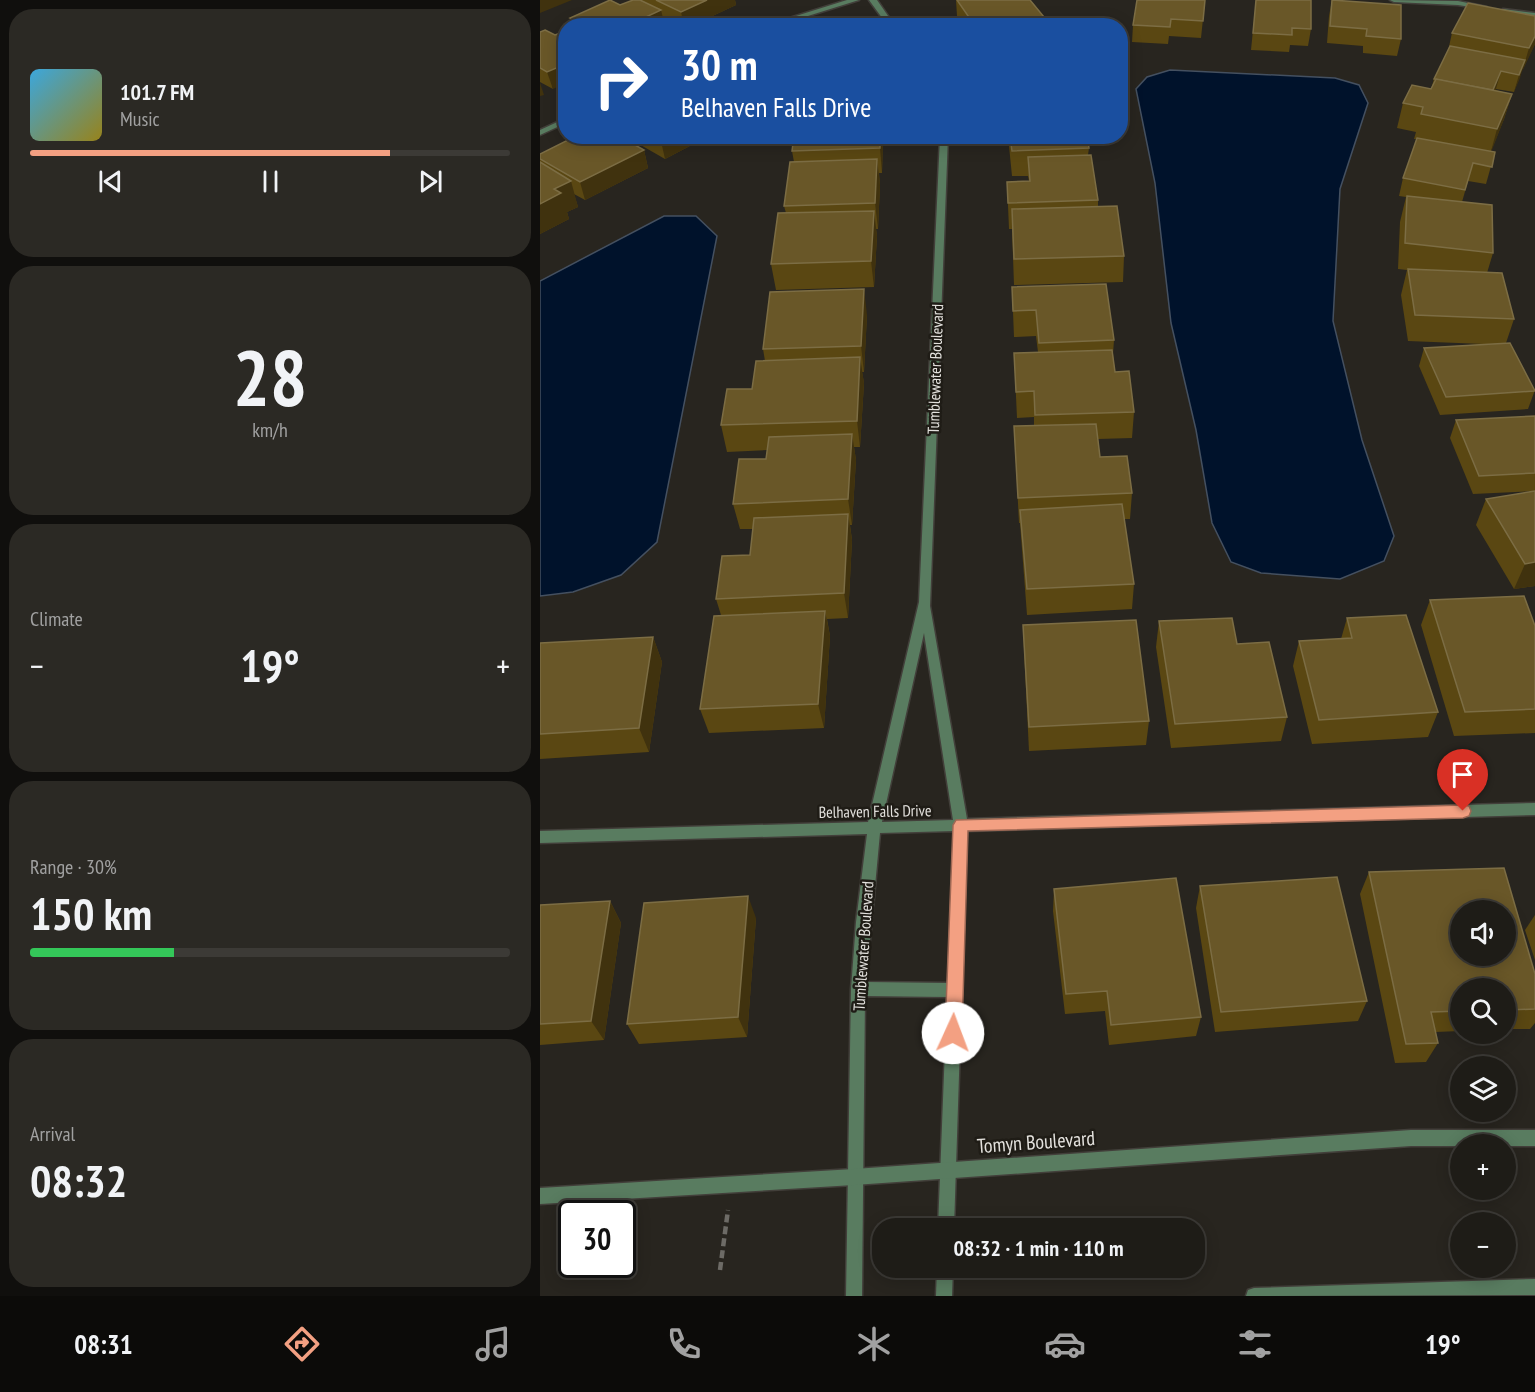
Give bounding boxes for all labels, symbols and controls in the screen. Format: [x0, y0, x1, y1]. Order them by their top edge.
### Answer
text: 30 m [681, 37, 758, 92]
icon: right [582, 42, 660, 120]
text: 101.7 FM [120, 78, 194, 106]
text: Belhaven Falls Drive [681, 90, 872, 124]
text: Music [120, 106, 160, 132]
icon: previous [94, 165, 127, 198]
icon: pause [254, 165, 287, 198]
icon: next [414, 165, 447, 198]
street label: Tumblewater Boulevard [923, 304, 947, 434]
text: 28 [233, 327, 307, 428]
text: km/h [252, 417, 288, 443]
text: Climate [30, 606, 83, 632]
text: 19° [240, 636, 300, 694]
text: − [30, 644, 44, 687]
text: + [496, 644, 510, 687]
pin [1437, 749, 1488, 811]
icon: arrive [1446, 758, 1479, 791]
street label: Belhaven Falls Drive [818, 800, 932, 822]
text: Range · 30% [30, 854, 117, 880]
street label: Tumblewater Boulevard [848, 880, 878, 1012]
text: 150 km [30, 884, 152, 942]
map controls [1450, 900, 1516, 1278]
button: sound [1450, 900, 1516, 966]
button: search [1450, 978, 1516, 1044]
position arrow [921, 1001, 985, 1065]
button: layers [1450, 1056, 1516, 1122]
text: Arrival [30, 1121, 75, 1147]
street label: Tomyn Boulevard [976, 1125, 1096, 1159]
button: + [1450, 1134, 1516, 1200]
text: 08:32 [30, 1151, 127, 1209]
speed limit sign: 30 [558, 1200, 636, 1278]
button: − [1450, 1212, 1516, 1278]
text: 08:32 · 1 min · 110 m [953, 1234, 1124, 1262]
icon: directions [281, 1323, 323, 1365]
icon: music [472, 1323, 514, 1365]
icon: phone [663, 1323, 705, 1365]
icon: climate [853, 1323, 895, 1365]
icon: car [1044, 1323, 1086, 1365]
icon: filters [1234, 1323, 1276, 1365]
text: 08:31 [74, 1327, 133, 1361]
text: 19° [1425, 1327, 1461, 1361]

